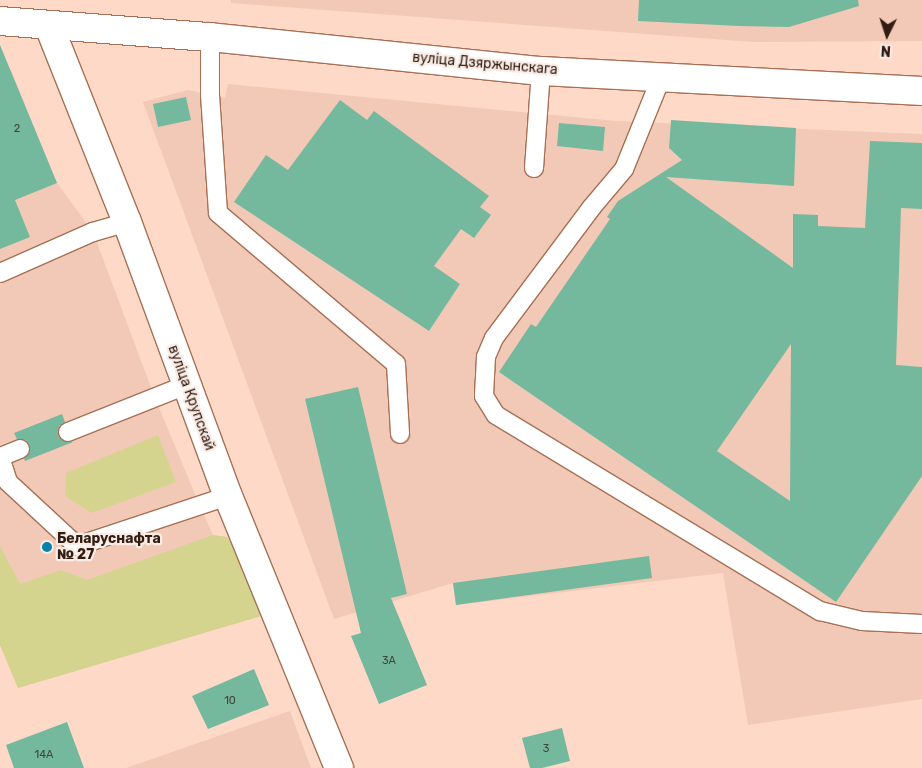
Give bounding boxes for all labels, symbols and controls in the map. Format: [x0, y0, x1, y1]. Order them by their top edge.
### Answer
north arrow [862, 10, 912, 60]
text: N [880, 42, 892, 59]
street label: вуліца Дзяржынскага [412, 49, 558, 79]
house number: 2 [14, 122, 20, 136]
street label: вуліца Крупскай [164, 343, 218, 453]
place label: Беларуснафта № 27 [57, 531, 161, 564]
marker: Беларуснафта № 27 [41, 541, 53, 553]
house number: 3А [382, 654, 396, 668]
house number: 10 [224, 694, 236, 708]
house number: 3 [543, 742, 549, 756]
house number: 14А [35, 748, 53, 762]

